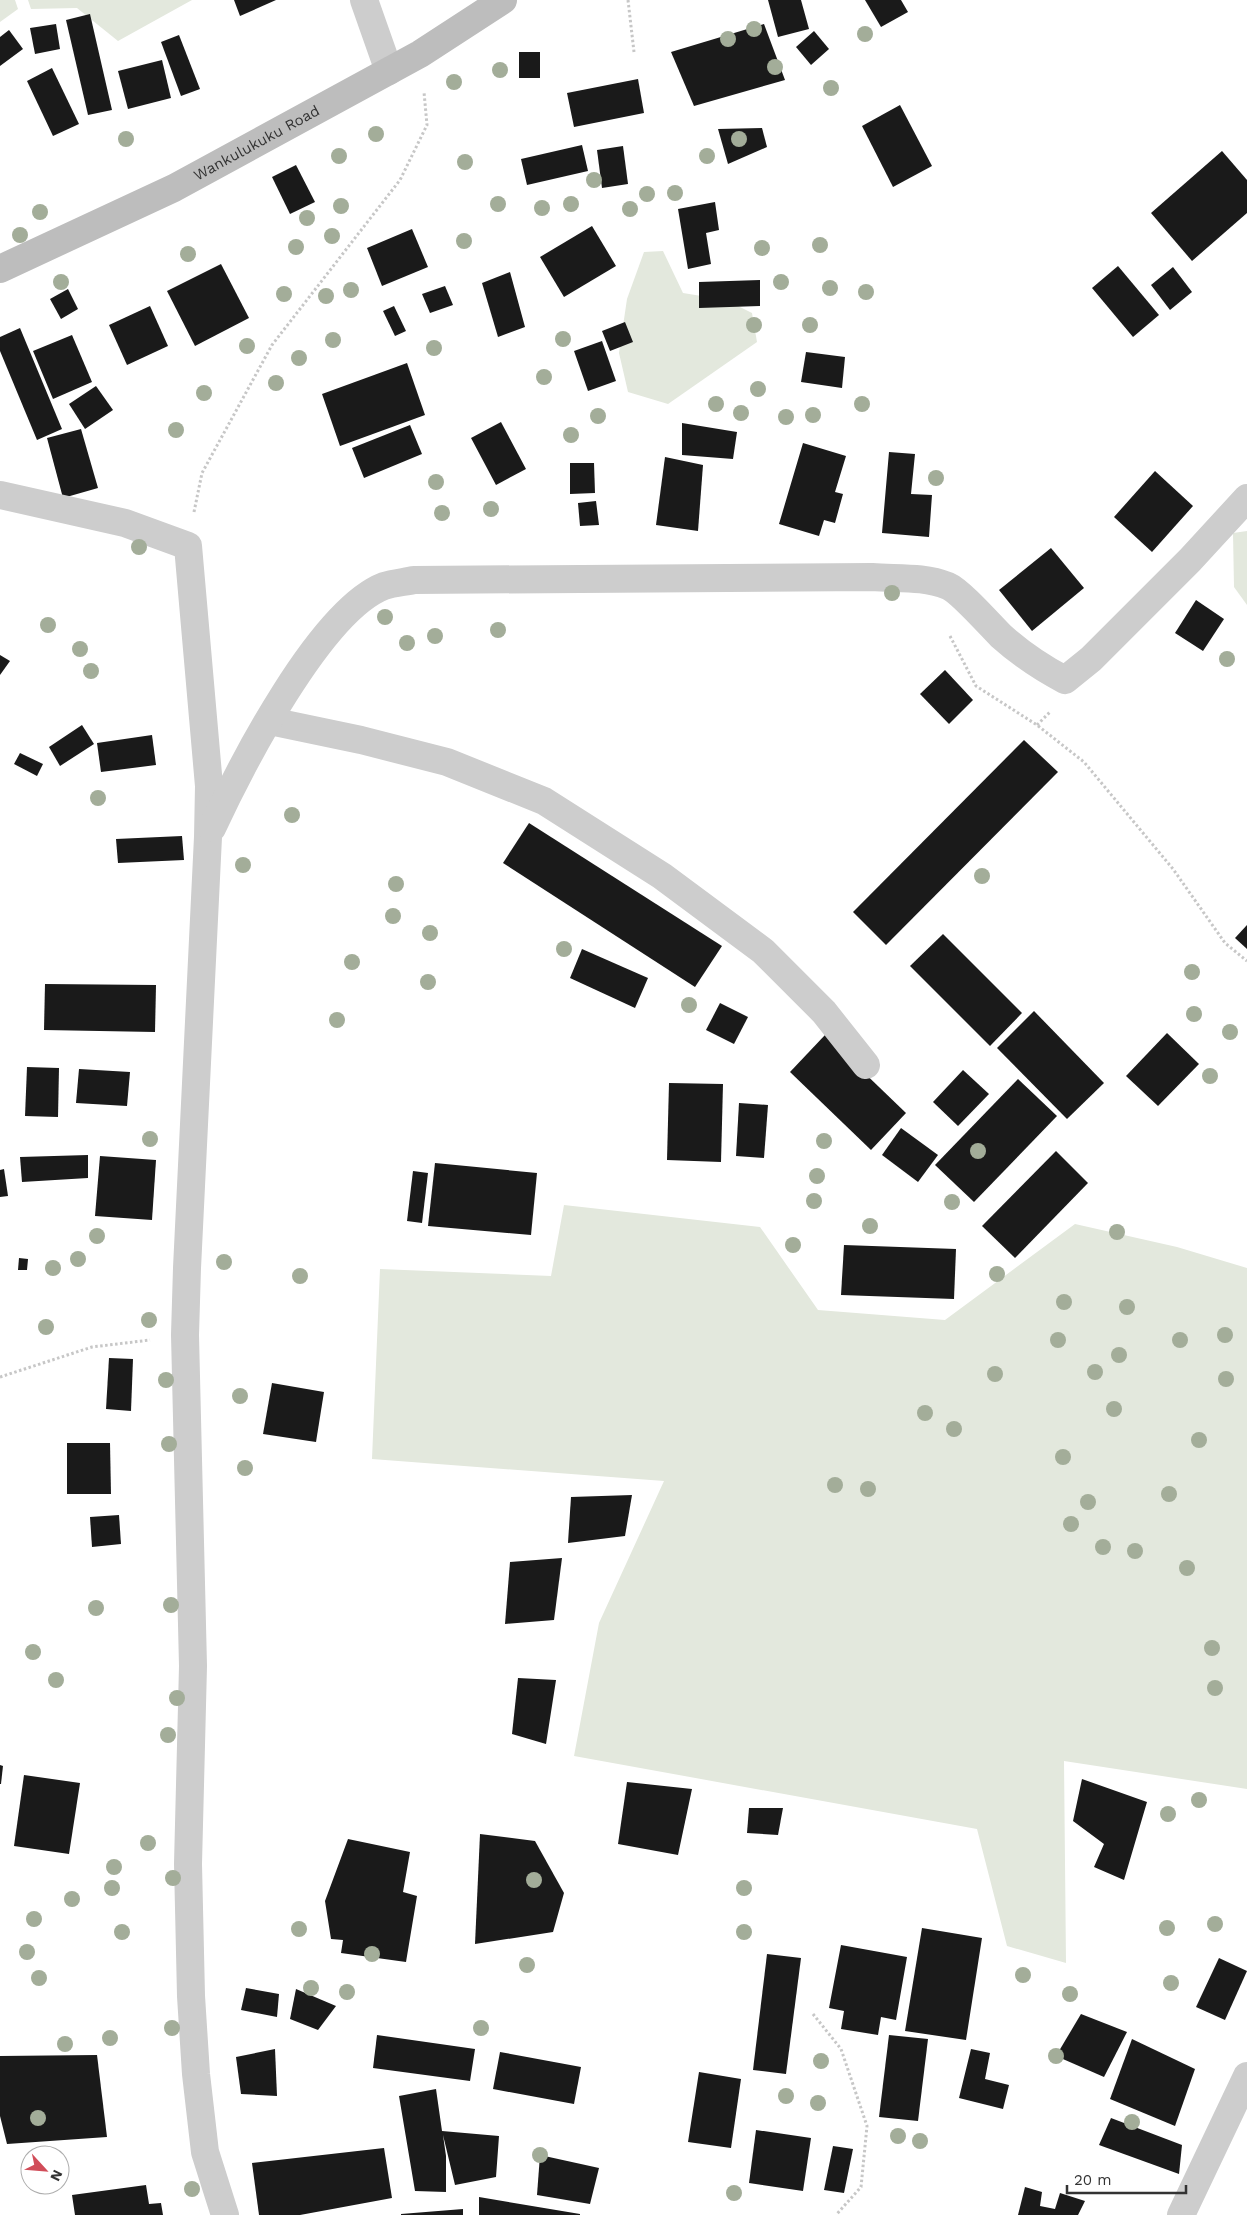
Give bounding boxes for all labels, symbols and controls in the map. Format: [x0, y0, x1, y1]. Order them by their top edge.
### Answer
street label: Wankulukuku Road [191, 101, 323, 185]
north arrow [20, 2145, 70, 2195]
scale bar [1067, 2162, 1186, 2194]
text: N [47, 2168, 66, 2184]
text: 20 m [1074, 2171, 1112, 2189]

